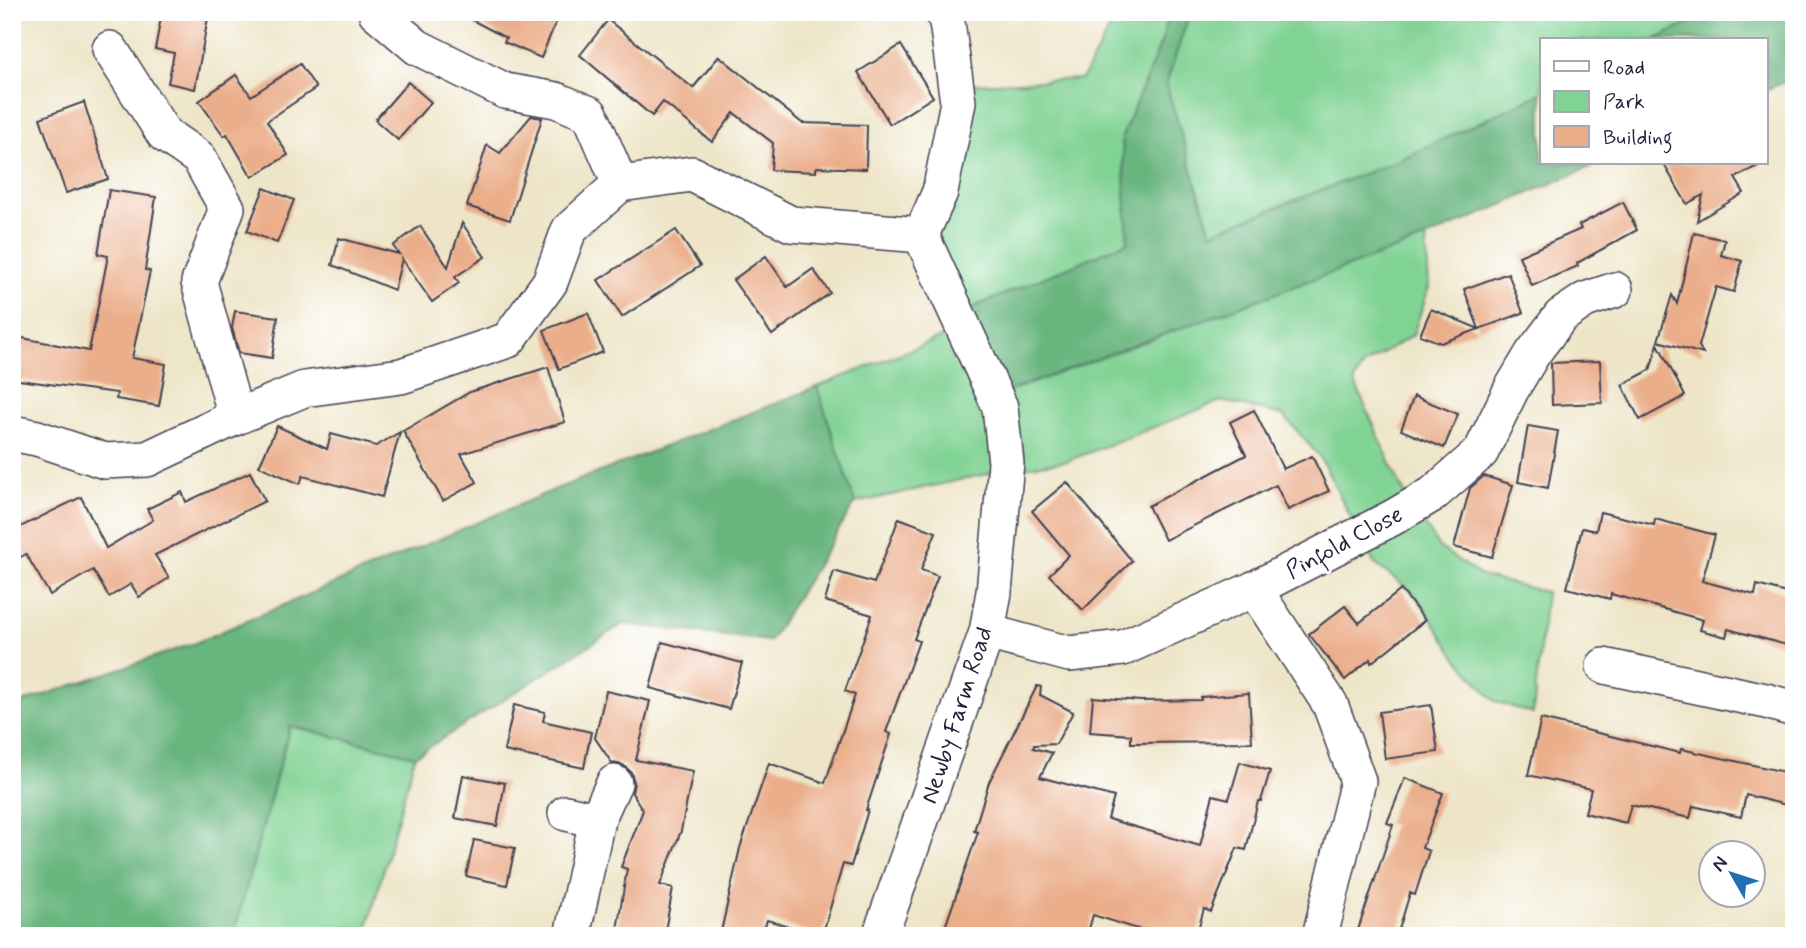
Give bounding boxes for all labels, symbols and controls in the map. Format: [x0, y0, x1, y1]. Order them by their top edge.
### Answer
legend [1540, 38, 1768, 164]
text: Road [1603, 54, 1645, 82]
text: Park [1603, 88, 1645, 116]
text: Building [1603, 124, 1673, 154]
street label: Pinfold Close [1281, 500, 1409, 589]
street label: Newby Farm Road [914, 623, 1001, 808]
north arrow [1698, 839, 1768, 909]
text: N [1706, 851, 1734, 877]

